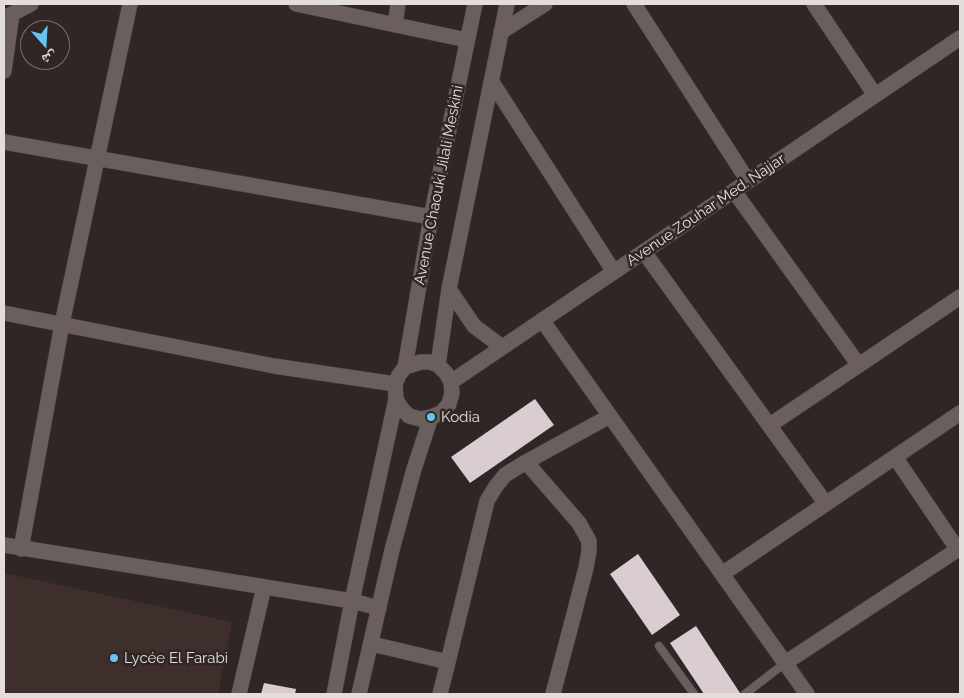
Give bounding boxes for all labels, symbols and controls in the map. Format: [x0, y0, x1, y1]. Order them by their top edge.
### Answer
north arrow [20, 20, 70, 70]
text: ش [40, 48, 59, 68]
street label: Avenue Chaouki Jilali Meskini [411, 84, 467, 286]
street label: Avenue Zouhar Med. Najjar [623, 150, 789, 270]
place label: Kodia [441, 408, 480, 426]
marker: Kodia [425, 411, 437, 423]
place label: Lycée El Farabi [124, 649, 228, 667]
marker: Lycée El Farabi [108, 652, 120, 664]

